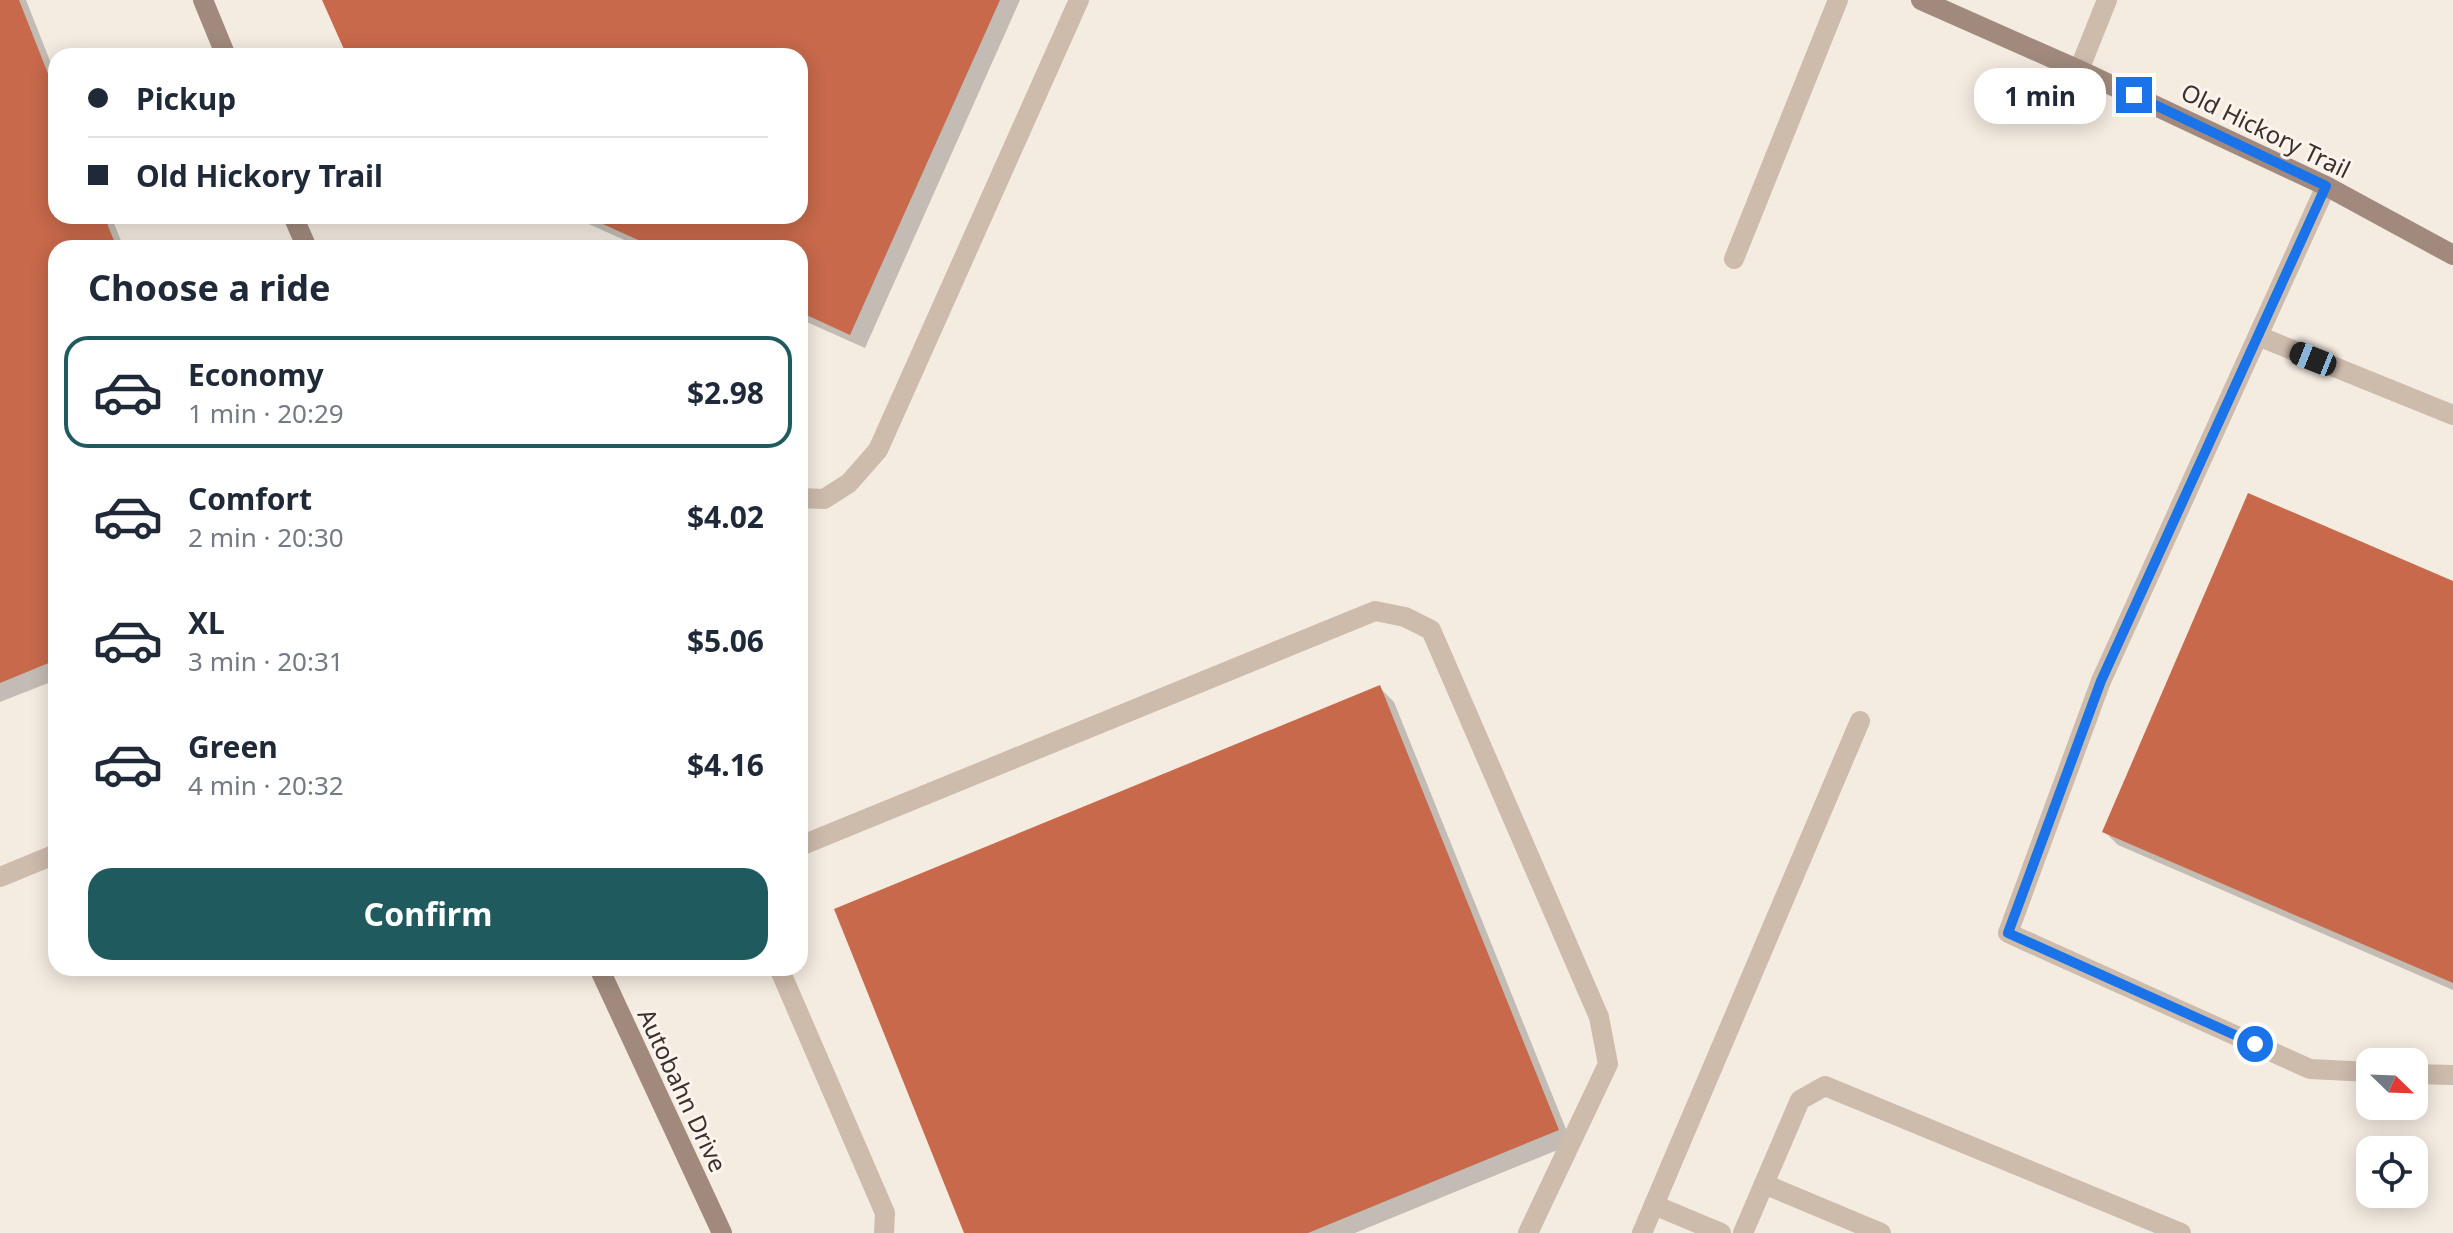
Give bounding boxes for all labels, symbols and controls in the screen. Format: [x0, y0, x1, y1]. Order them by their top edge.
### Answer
callout: 1 min [1974, 67, 2106, 123]
street label: Old Hickory Trail [2176, 75, 2356, 185]
route end [2116, 77, 2152, 113]
text: Pickup [136, 78, 236, 119]
text: 1 min [2004, 78, 2076, 114]
text: Old Hickory Trail [136, 155, 383, 196]
text: Choose a ride [88, 263, 330, 312]
car [2286, 339, 2340, 379]
text: Economy [188, 354, 324, 395]
icon: car [92, 356, 164, 428]
text: $2.98 [687, 372, 764, 413]
text: 1 min · 20:29 [188, 395, 344, 431]
text: Comfort [188, 478, 312, 519]
icon: car [92, 480, 164, 552]
text: $4.02 [687, 496, 764, 537]
text: 2 min · 20:30 [188, 519, 344, 555]
text: XL [188, 602, 225, 643]
icon: car [92, 604, 164, 676]
text: $5.06 [687, 620, 764, 661]
text: 3 min · 20:31 [188, 643, 344, 679]
text: Green [188, 726, 278, 767]
icon: car [92, 728, 164, 800]
text: $4.16 [687, 744, 764, 785]
text: 4 min · 20:32 [188, 767, 344, 803]
button: Confirm [88, 868, 768, 960]
street label: Autobahn Drive [631, 1003, 735, 1177]
route start [2237, 1026, 2273, 1062]
north arrow [2356, 1048, 2428, 1120]
map controls [2356, 1048, 2428, 1208]
button: locate [2356, 1136, 2428, 1208]

